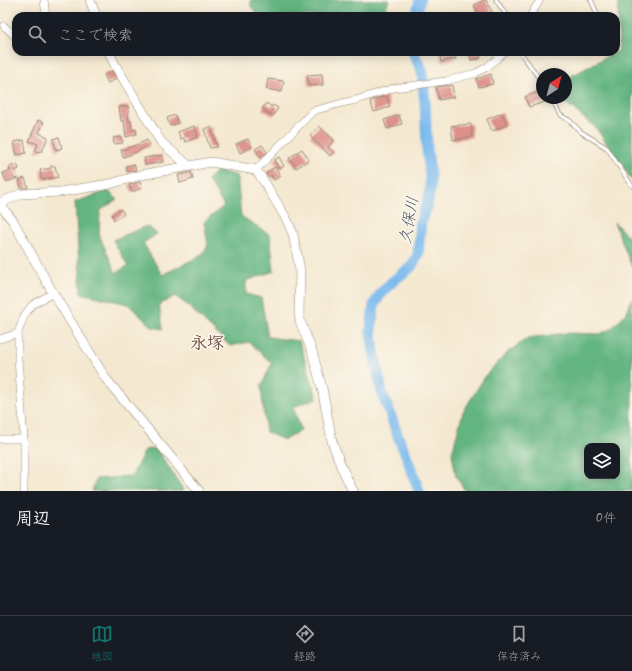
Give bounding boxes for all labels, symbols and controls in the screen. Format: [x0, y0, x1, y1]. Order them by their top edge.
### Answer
search box [12, 12, 620, 56]
icon: search [26, 23, 48, 45]
text: ここで検索 [58, 26, 133, 46]
north arrow [536, 68, 572, 104]
water label: 久保川 [395, 195, 424, 246]
district label: 永塚 [190, 332, 224, 354]
map controls [584, 443, 620, 479]
button: layers [584, 443, 620, 479]
text: 周辺 [16, 508, 50, 530]
text: 0件 [596, 510, 616, 527]
tab: 地図 [91, 623, 113, 664]
tab: 経路 [294, 623, 316, 664]
tab: 保存済み [497, 623, 541, 664]

